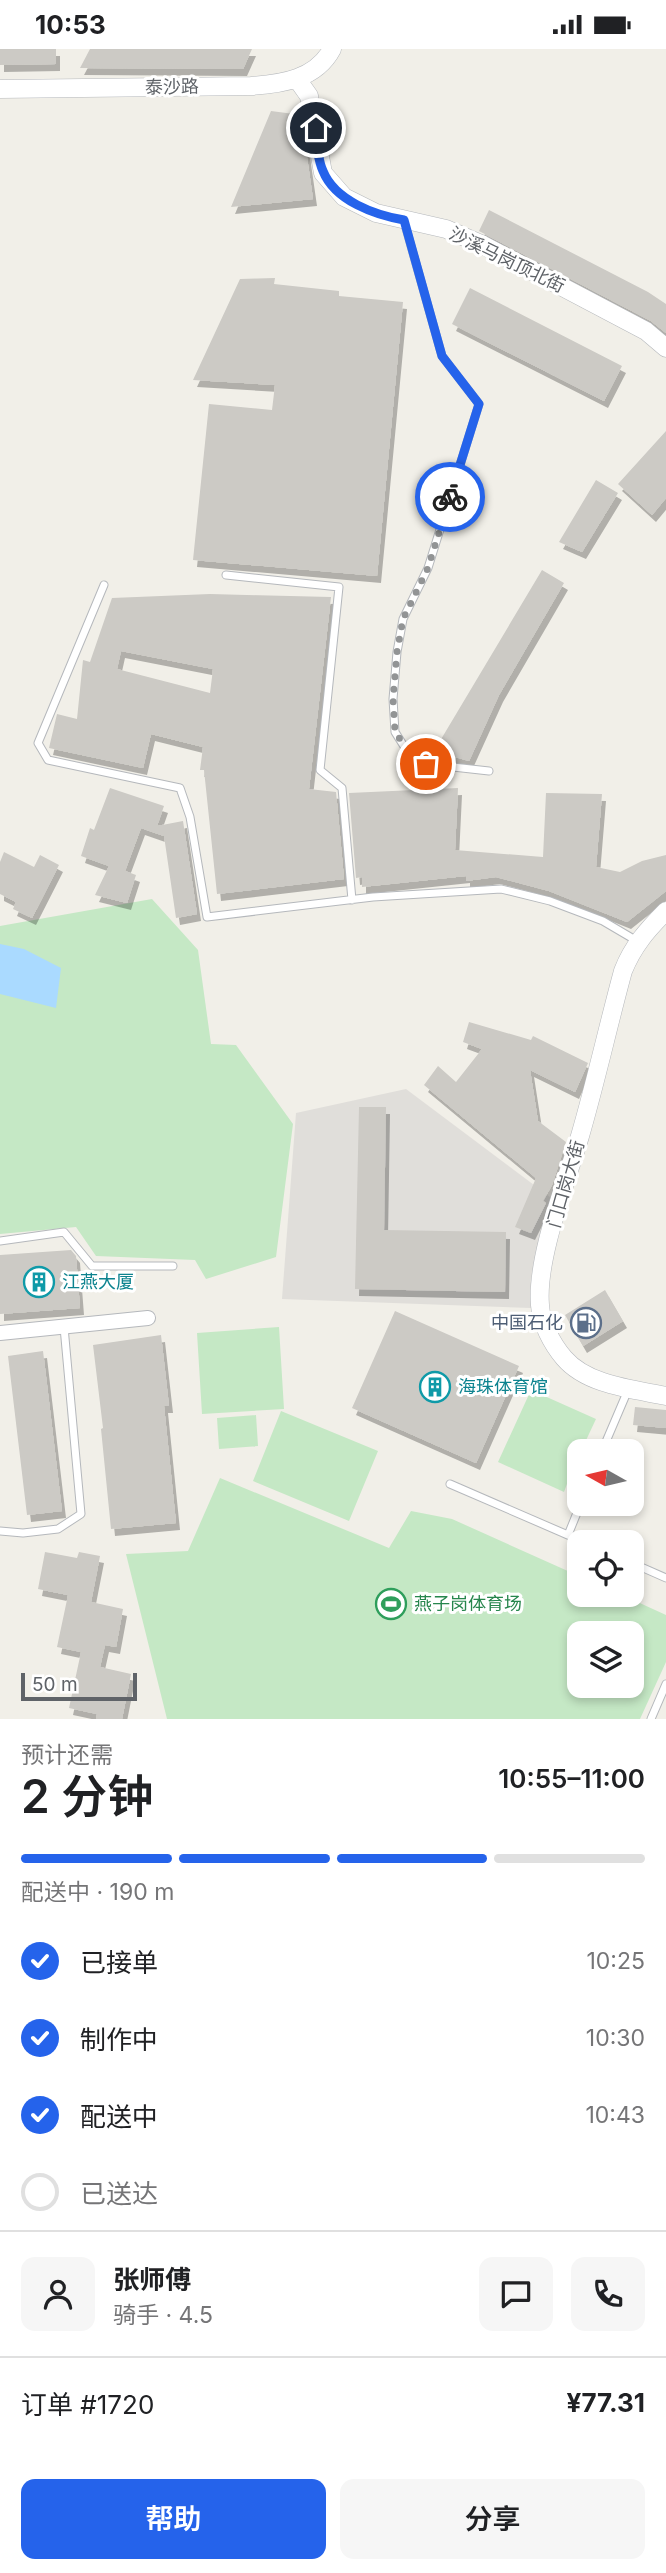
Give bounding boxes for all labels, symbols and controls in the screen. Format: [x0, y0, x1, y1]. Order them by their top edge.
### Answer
text: 10:53 [35, 9, 106, 40]
street label: 泰沙路 [145, 76, 199, 97]
pin [286, 98, 346, 158]
icon: home [297, 109, 335, 147]
street label: 沙溪马岗顶北街 [446, 222, 568, 297]
courier [415, 462, 485, 532]
icon: bike [431, 478, 469, 516]
pin [396, 734, 456, 794]
icon: bag [407, 745, 445, 783]
street label: 门口岗大街 [543, 1138, 588, 1230]
building icon: 江燕大厦 [22, 1265, 56, 1299]
place label: 江燕大厦 [62, 1271, 134, 1292]
fuel station icon: 中国石化 [569, 1306, 603, 1340]
place label: 中国石化 [491, 1312, 563, 1333]
building icon: 海珠体育馆 [418, 1370, 452, 1404]
place label: 海珠体育馆 [458, 1376, 548, 1397]
north arrow [567, 1439, 644, 1515]
map controls [567, 1439, 644, 1698]
button: locate [567, 1530, 644, 1607]
sports icon: 燕子岗体育场 [374, 1587, 408, 1621]
place label: 燕子岗体育场 [414, 1593, 522, 1614]
button: layers [567, 1621, 644, 1698]
scale bar [21, 1670, 136, 1702]
text: 50 m [32, 1673, 78, 1696]
text: 预计还需 [21, 1741, 113, 1769]
text: 10:55–11:00 [498, 1763, 645, 1794]
text: 2 分钟 [21, 1768, 153, 1824]
text: 配送中 · 190 m [21, 1878, 174, 1906]
icon: check [21, 1942, 59, 1980]
text: 已接单 [80, 1947, 158, 1978]
text: 10:25 [587, 1947, 645, 1975]
icon: check [21, 2019, 59, 2057]
text: 制作中 [80, 2024, 158, 2055]
text: 10:30 [586, 2024, 645, 2052]
icon: check [21, 2096, 59, 2134]
text: 配送中 [80, 2101, 158, 2132]
text: 10:43 [585, 2101, 645, 2129]
text: 已送达 [80, 2178, 158, 2209]
button: person [21, 2257, 95, 2331]
button: chat [479, 2257, 553, 2331]
button: phone [571, 2257, 645, 2331]
text: 张师傅 [113, 2264, 191, 2295]
text: 骑手 · 4.5 [113, 2301, 213, 2329]
text: ¥77.31 [567, 2387, 645, 2418]
text: 订单 #1720 [21, 2389, 154, 2420]
button: 帮助 [21, 2479, 326, 2559]
button: 分享 [340, 2479, 645, 2559]

